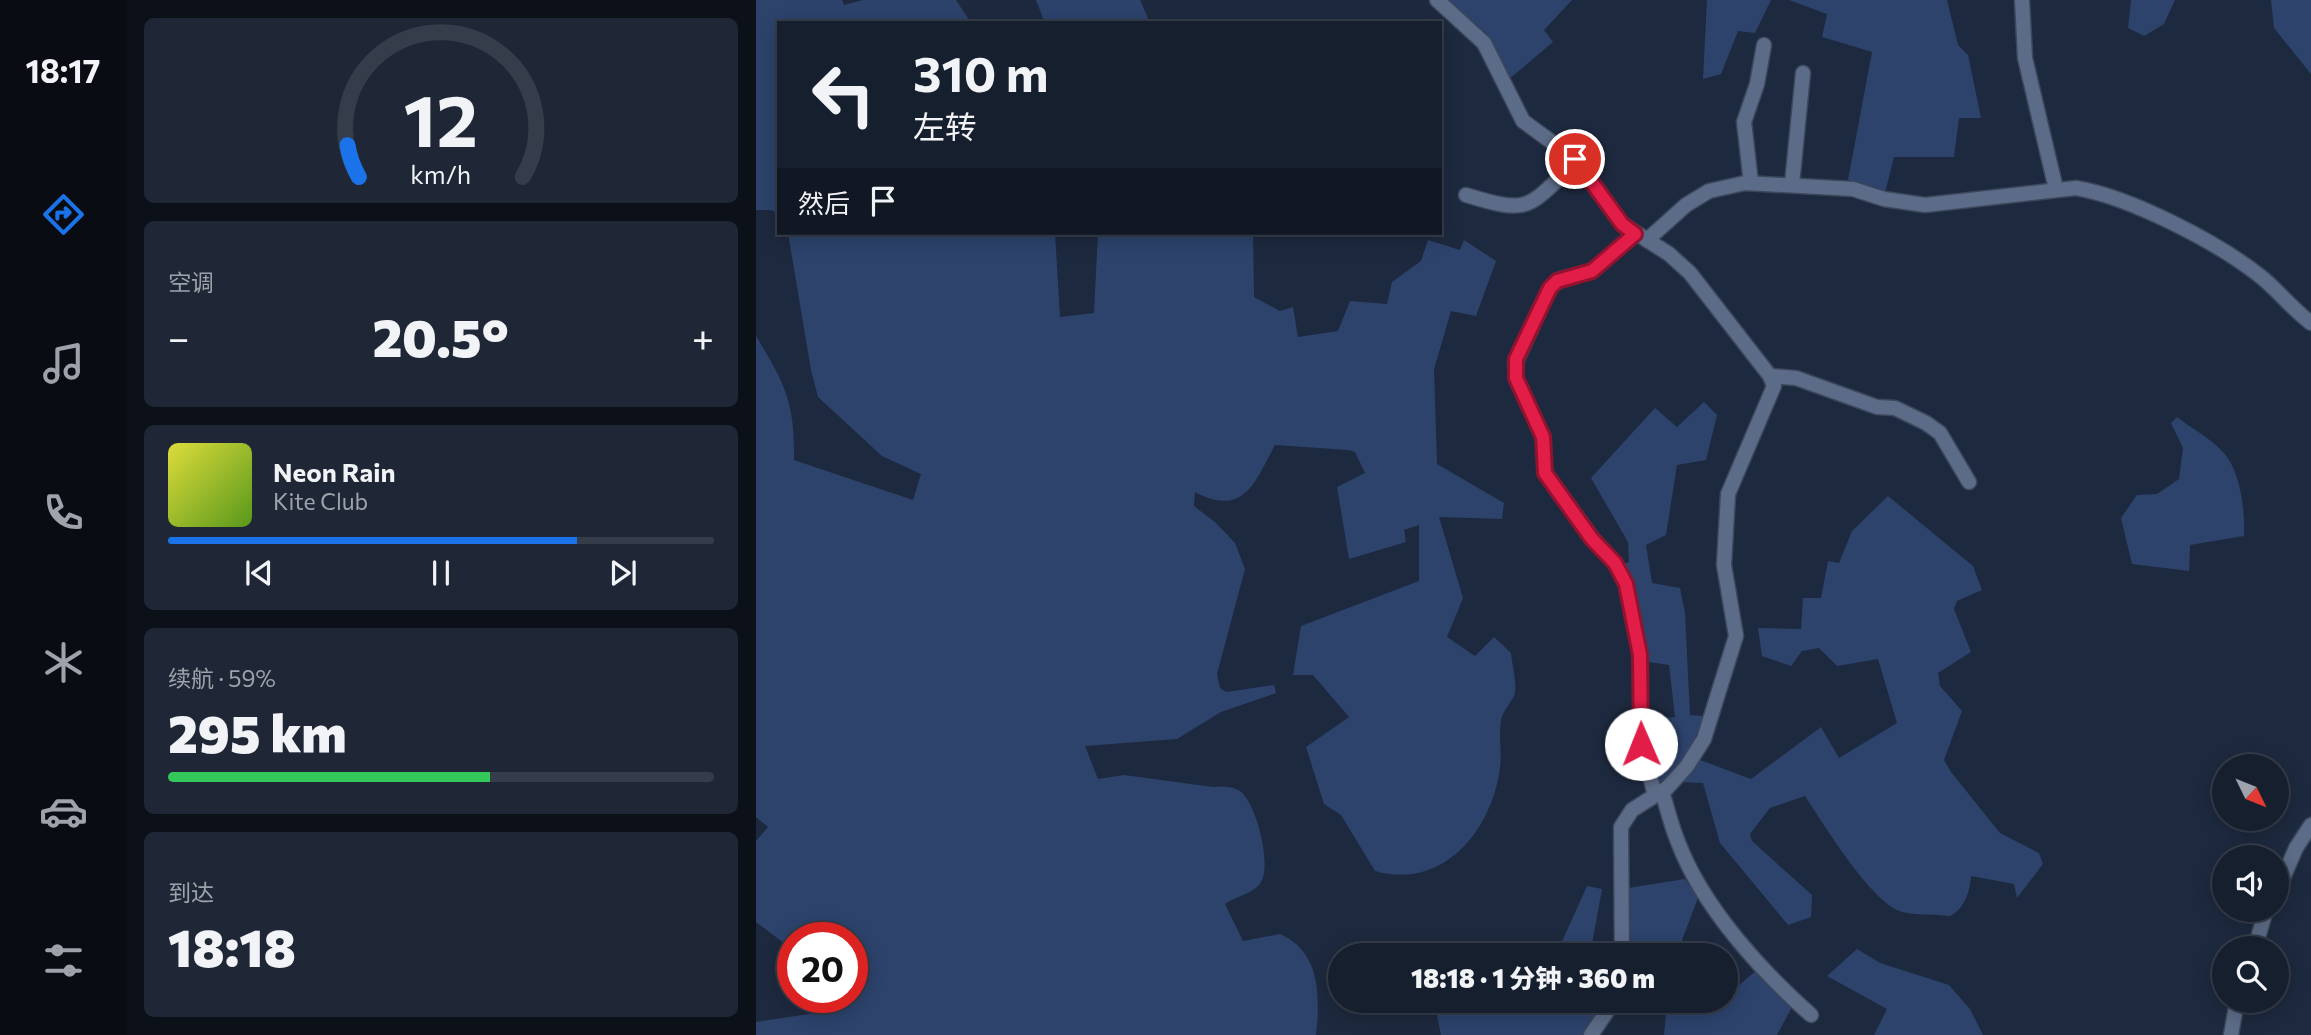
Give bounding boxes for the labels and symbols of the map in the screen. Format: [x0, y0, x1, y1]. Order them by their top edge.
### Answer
pin [1545, 129, 1605, 189]
position arrow [1604, 707, 1678, 781]
north arrow [2212, 754, 2289, 831]
speed limit sign: 20 [777, 922, 868, 1013]

